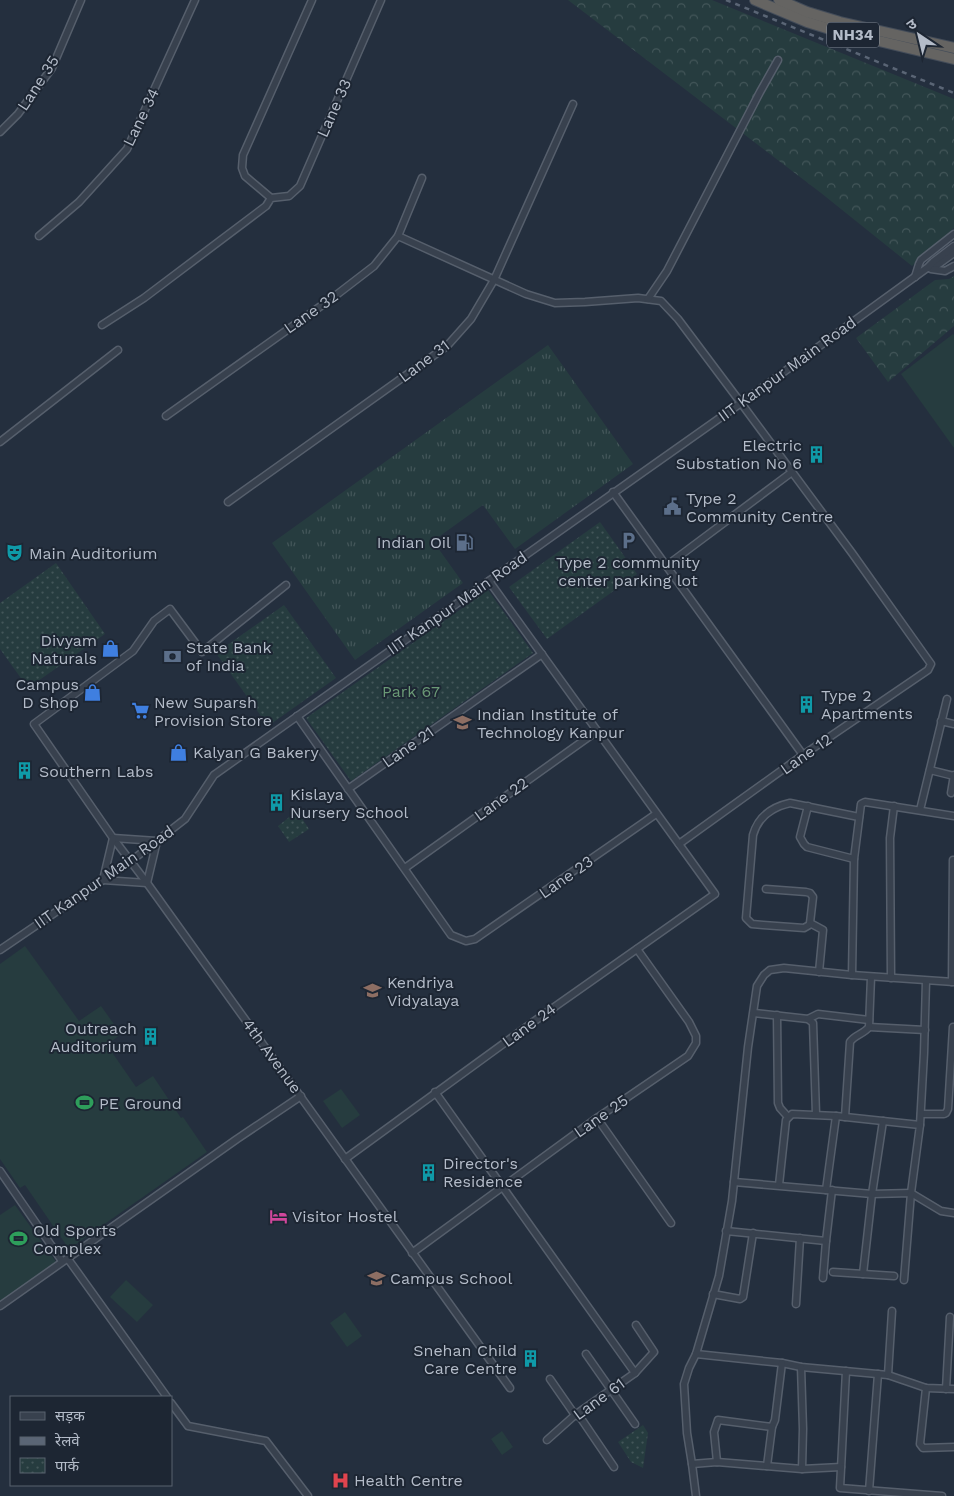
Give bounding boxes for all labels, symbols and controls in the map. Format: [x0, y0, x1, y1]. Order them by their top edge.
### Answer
north arrow [894, 10, 944, 60]
text: उ [904, 15, 920, 33]
road number: NH34 [827, 22, 879, 48]
street label: Lane 35 [13, 52, 63, 114]
street label: Lane 33 [313, 76, 355, 140]
street label: Lane 34 [119, 85, 163, 149]
street label: Lane 32 [280, 286, 342, 338]
street label: IIT Kanpur Main Road [714, 312, 860, 426]
street label: Lane 31 [395, 336, 453, 386]
place label: Electric Substation No 6 [676, 436, 802, 473]
building icon: Electric Substation No 6 [806, 444, 826, 464]
place label: Type 2 Community Centre [686, 489, 833, 526]
public building icon: Type 2 Community Centre [662, 497, 682, 517]
parking icon: Type 2 community center parking lot [618, 531, 638, 551]
fuel station icon: Indian Oil [455, 532, 475, 552]
place label: Indian Oil [377, 533, 451, 552]
theatre icon: Main Auditorium [5, 543, 25, 563]
place label: Main Auditorium [29, 544, 157, 563]
street label: IIT Kanpur Main Road [383, 548, 531, 658]
place label: Type 2 community center parking lot [556, 553, 701, 590]
place label: Divyam Naturals [31, 631, 97, 668]
place label: State Bank of India [186, 638, 272, 675]
shop icon: Divyam Naturals [101, 639, 121, 659]
bank icon: State Bank of India [162, 646, 182, 666]
place label: Campus D Shop [15, 675, 79, 712]
park label: Park 67 [382, 682, 440, 701]
shop icon: Campus D Shop [83, 683, 103, 703]
place label: Type 2 Apartments [821, 686, 913, 723]
place label: New Suparsh Provision Store [154, 693, 272, 730]
building icon: Type 2 Apartments [797, 694, 817, 714]
supermarket icon: New Suparsh Provision Store [130, 701, 150, 721]
place label: Indian Institute of Technology Kanpur [477, 705, 625, 742]
school or university icon: Indian Institute of Technology Kanpur [453, 713, 473, 733]
street label: Lane 21 [378, 722, 438, 772]
street label: Lane 12 [777, 729, 835, 779]
shop icon: Kalyan G Bakery [169, 742, 189, 762]
place label: Kalyan G Bakery [193, 743, 319, 762]
building icon: Southern Labs [15, 761, 35, 781]
place label: Southern Labs [39, 762, 154, 781]
street label: Lane 22 [470, 773, 532, 825]
place label: Kislaya Nursery School [290, 785, 409, 822]
building icon: Kislaya Nursery School [266, 793, 286, 813]
street label: IIT Kanpur Main Road [30, 822, 178, 932]
street label: Lane 23 [535, 851, 597, 903]
place label: Kendriya Vidyalaya [387, 973, 459, 1010]
school or university icon: Kendriya Vidyalaya [363, 981, 383, 1001]
street label: Lane 24 [498, 999, 560, 1051]
street label: 4th Avenue [239, 1015, 305, 1097]
place label: Outreach Auditorium [50, 1019, 137, 1056]
building icon: Outreach Auditorium [141, 1027, 161, 1047]
street label: Lane 25 [570, 1090, 632, 1142]
sports icon: PE Ground [75, 1093, 95, 1113]
place label: PE Ground [99, 1094, 182, 1113]
place label: Director's Residence [443, 1154, 523, 1191]
building icon: Director's Residence [419, 1162, 439, 1182]
hotel icon: Visitor Hostel [268, 1206, 288, 1226]
place label: Visitor Hostel [292, 1207, 398, 1226]
place label: Old Sports Complex [33, 1221, 116, 1258]
sports icon: Old Sports Complex [9, 1229, 29, 1249]
school or university icon: Campus School [366, 1268, 386, 1288]
place label: Campus School [390, 1269, 512, 1288]
place label: Snehan Child Care Centre [413, 1341, 517, 1378]
building icon: Snehan Child Care Centre [521, 1349, 541, 1369]
street label: Lane 61 [569, 1374, 629, 1424]
legend [10, 1396, 172, 1486]
text: सड़क [55, 1407, 85, 1425]
text: रेलवे [54, 1432, 80, 1450]
text: पार्क [55, 1457, 79, 1475]
hospital icon: Health Centre [330, 1470, 350, 1490]
place label: Health Centre [354, 1471, 463, 1490]

